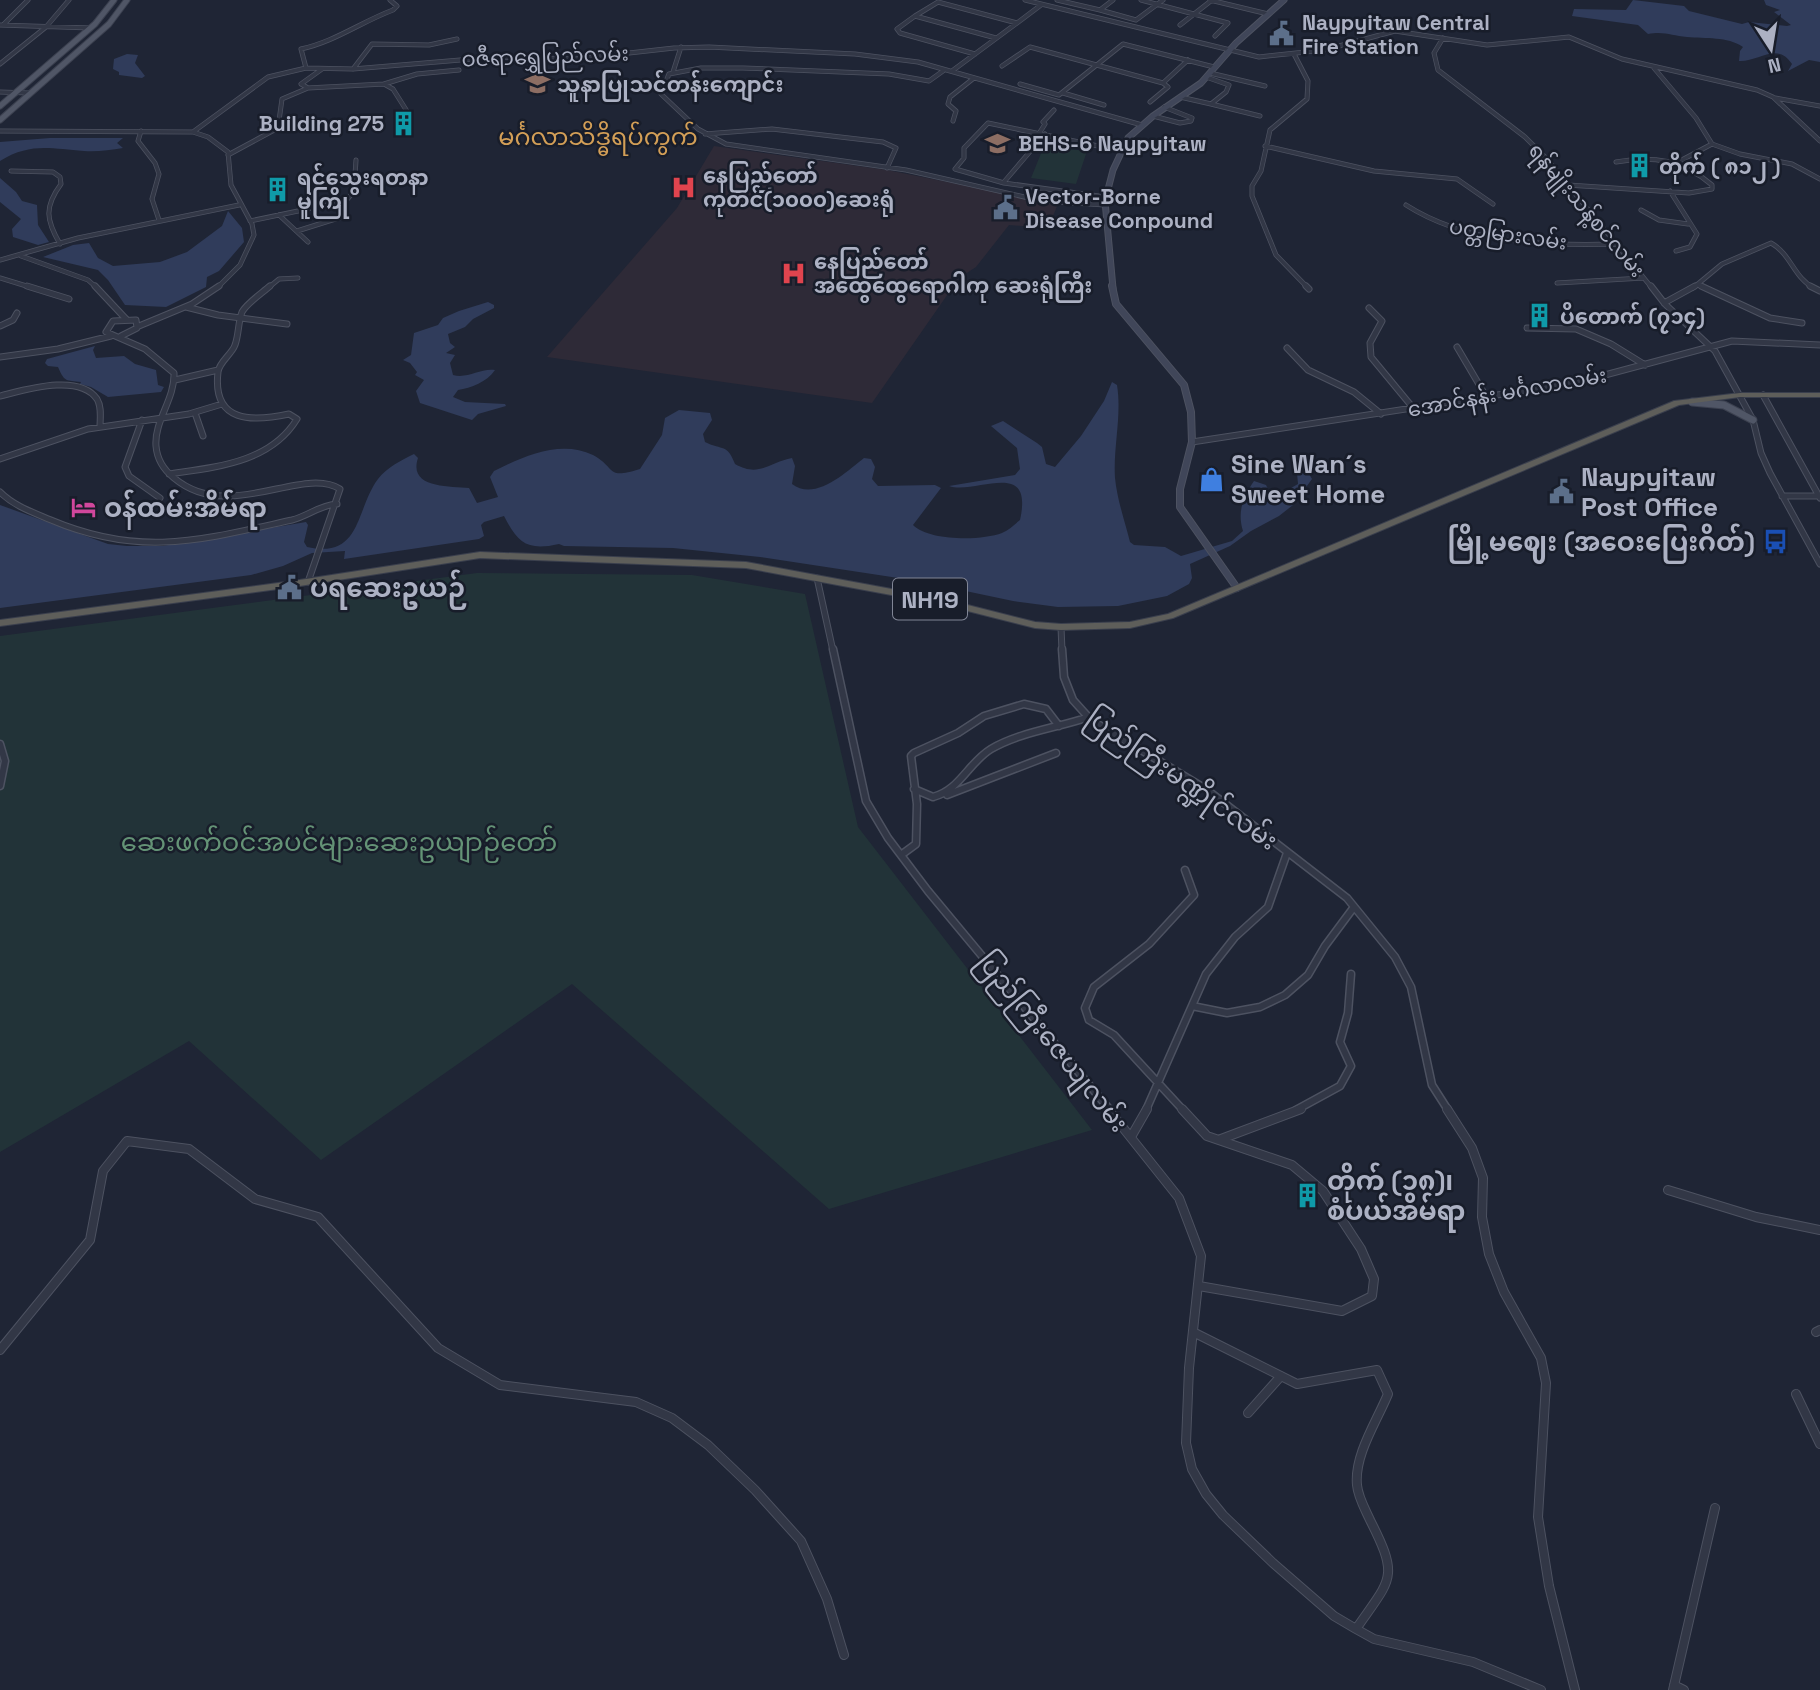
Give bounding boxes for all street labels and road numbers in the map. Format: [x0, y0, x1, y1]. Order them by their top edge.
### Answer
street label: ဝဇီရာရွှေပြည်လမ်း [461, 38, 629, 76]
street label: ရန်မျိုးသန့်စင်လမ်း [1519, 136, 1653, 286]
street label: ပတ္တမြားလမ်း [1447, 210, 1569, 260]
street label: အောင်နန်း မင်္ဂလာလမ်း [1405, 359, 1609, 427]
road number: NH19 [893, 578, 967, 620]
street label: ပြည်ကြီးမဏ္ဍိုင်လမ်း [1077, 700, 1284, 862]
street label: ပြည်ကြီးဇေယျလမ်း [967, 945, 1136, 1142]

